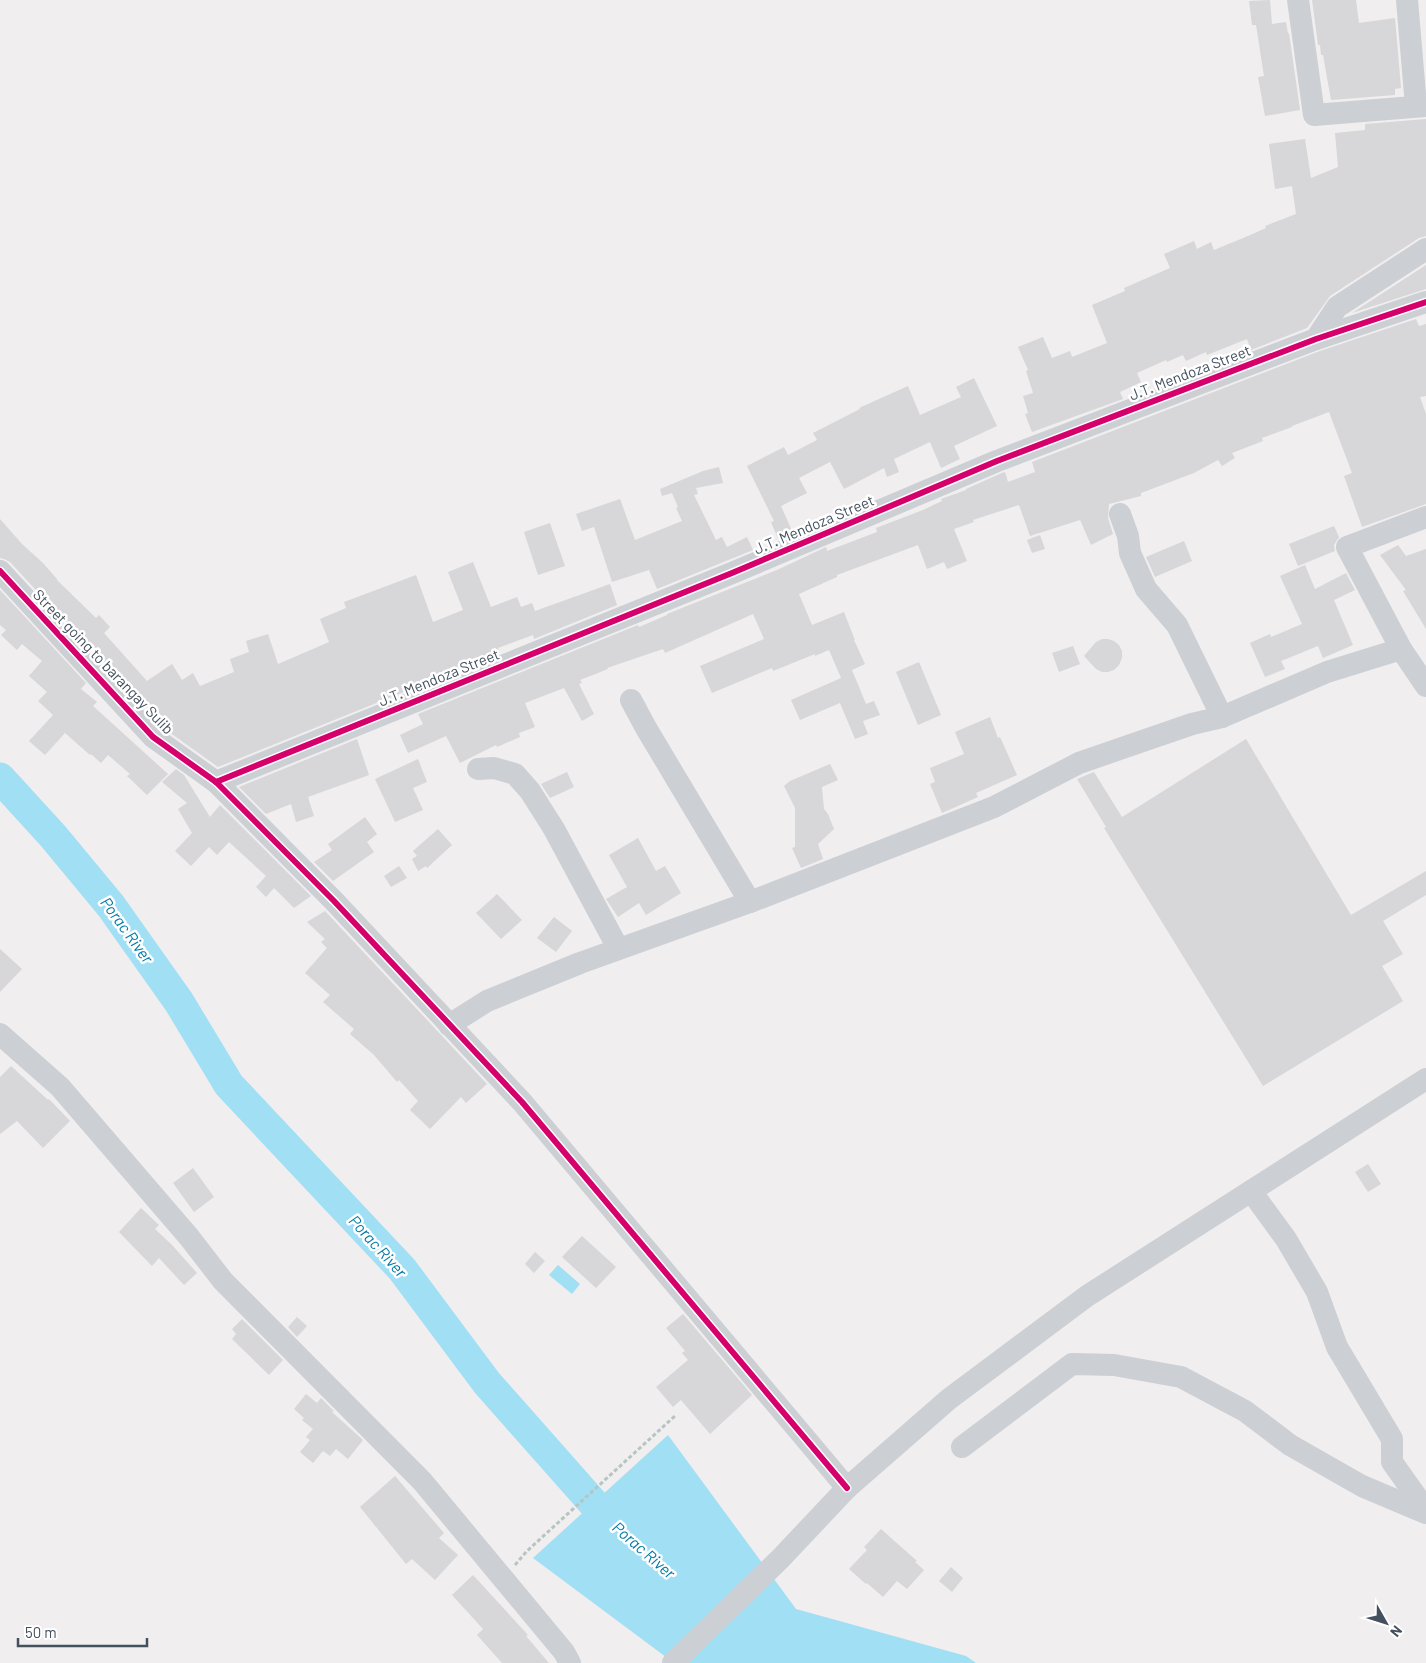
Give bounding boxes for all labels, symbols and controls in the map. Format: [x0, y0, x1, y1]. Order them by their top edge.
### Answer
street label: J.T. Mendoza Street [1126, 341, 1253, 404]
street label: J.T. Mendoza Street [751, 491, 876, 558]
street label: Street going to barangay Sulib [30, 585, 178, 737]
street label: J.T. Mendoza Street [376, 645, 502, 710]
water label: Porac River [97, 893, 158, 968]
water label: Porac River [346, 1211, 412, 1282]
water label: Porac River [609, 1517, 681, 1583]
north arrow [1361, 1598, 1411, 1648]
scale bar [18, 1616, 146, 1648]
text: 50 m [25, 1623, 57, 1641]
text: N [1387, 1623, 1406, 1640]

